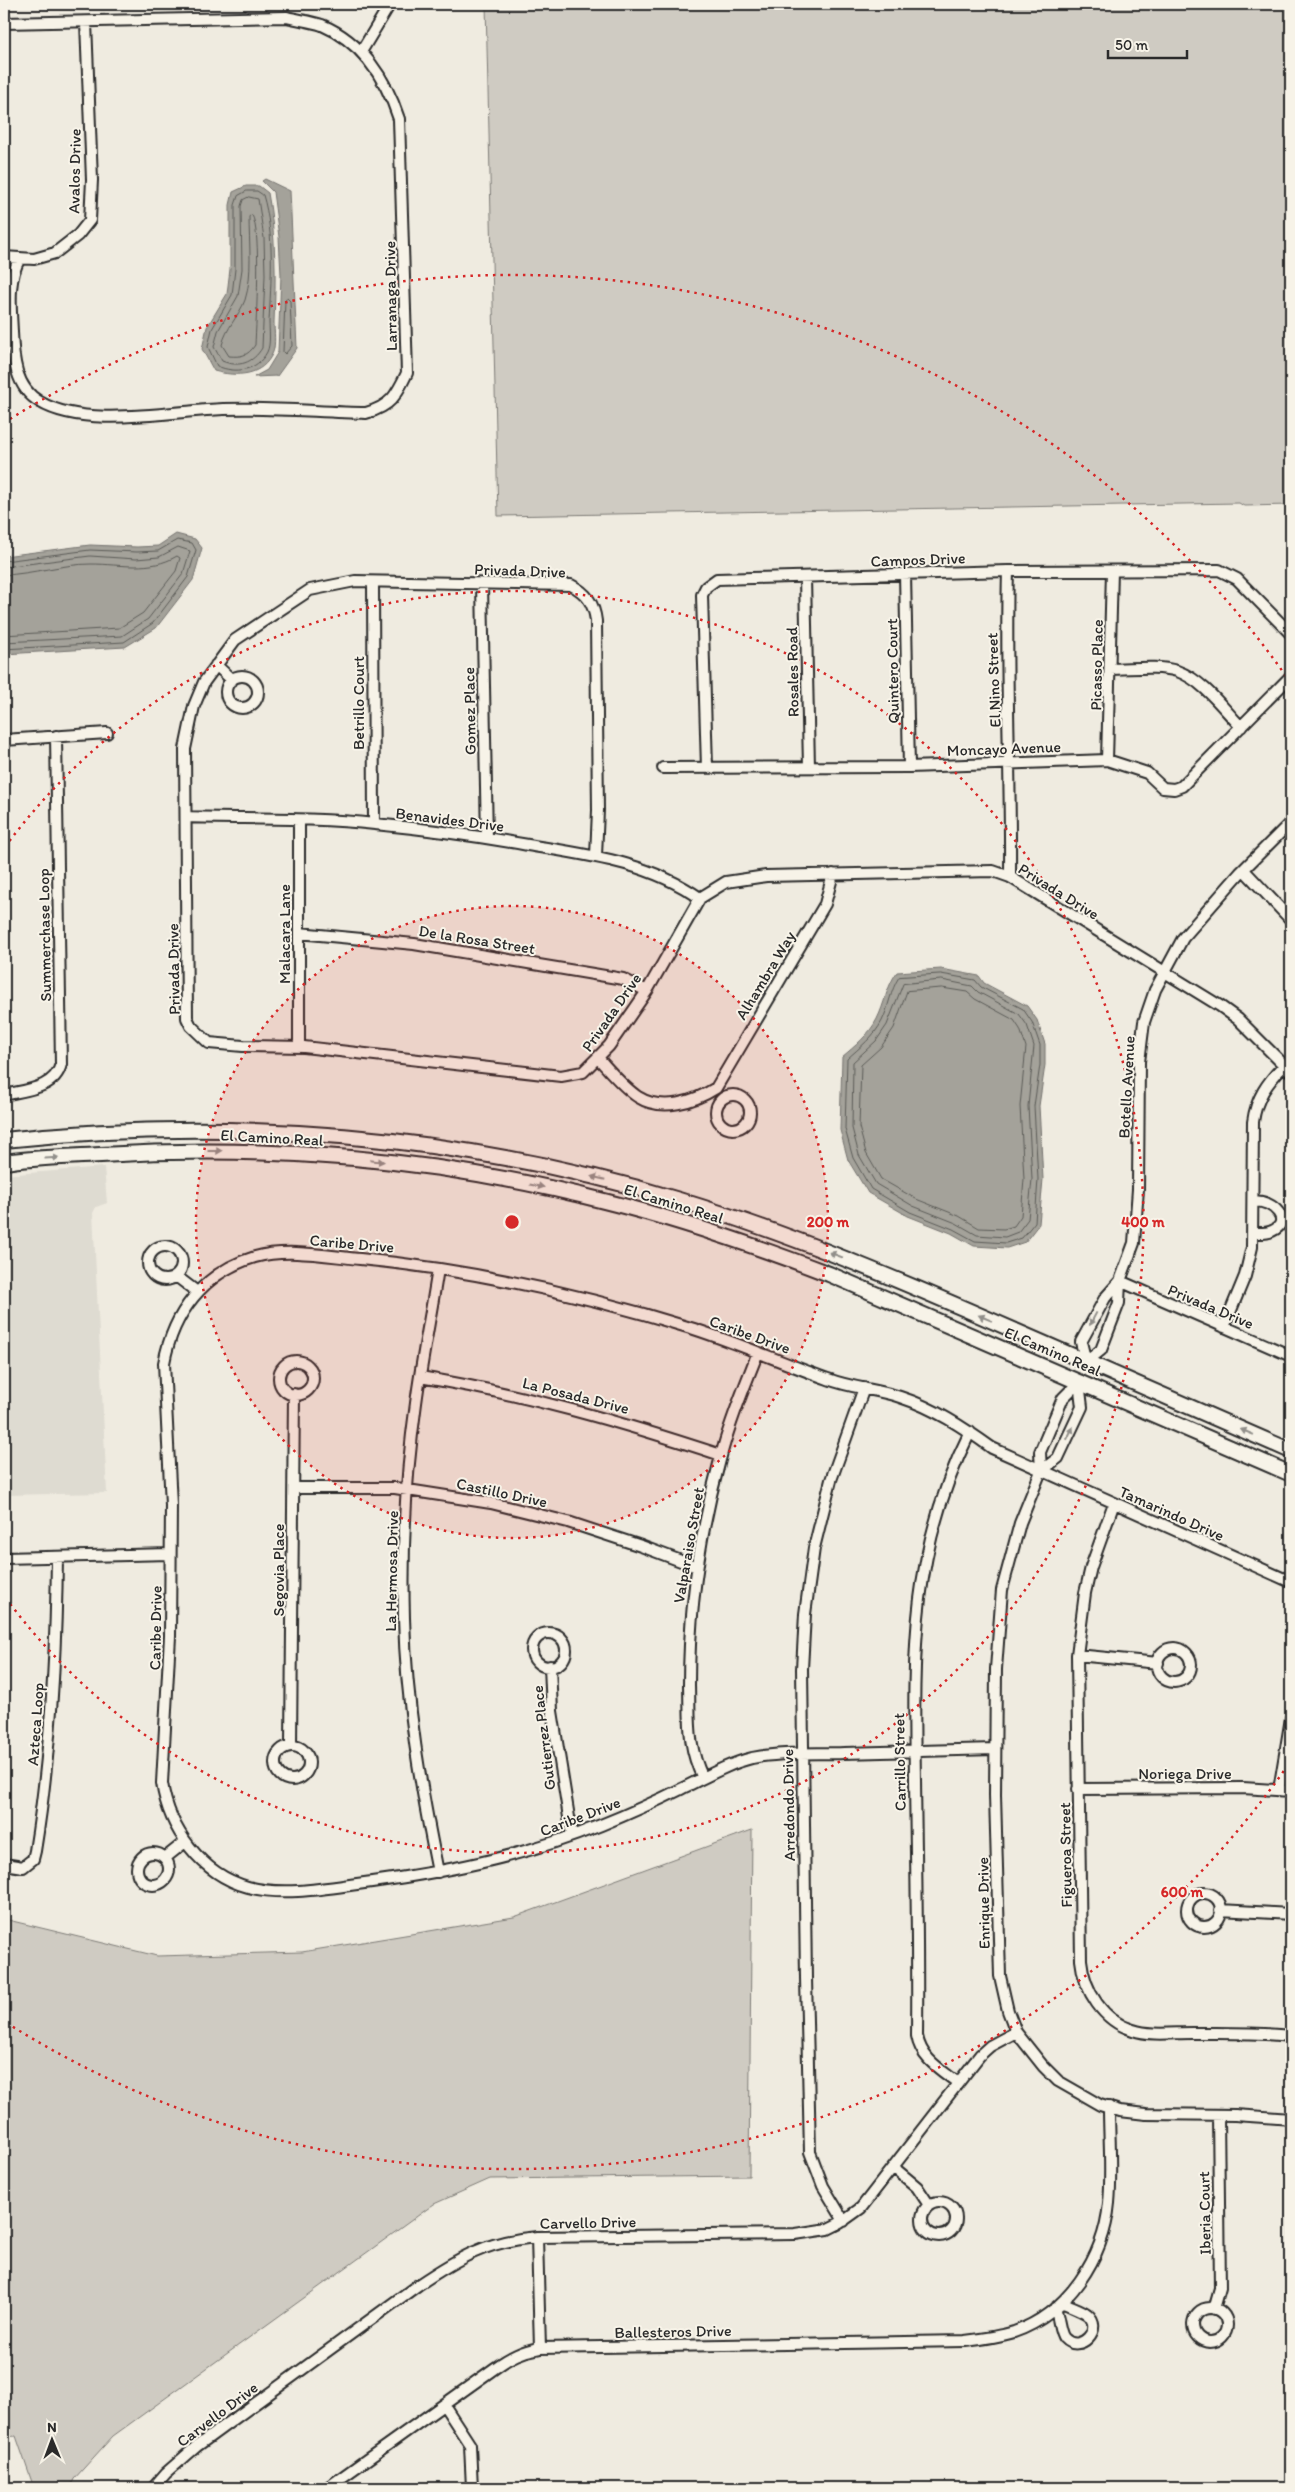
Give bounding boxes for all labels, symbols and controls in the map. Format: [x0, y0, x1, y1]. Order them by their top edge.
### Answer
scale bar [1108, 28, 1186, 60]
text: 50 m [1115, 36, 1148, 54]
street label: Avalos Drive [64, 128, 85, 214]
street label: Larranaga Drive [380, 241, 401, 351]
street label: Campos Drive [870, 548, 966, 571]
street label: Privada Drive [474, 559, 566, 582]
street label: Quintero Court [882, 618, 903, 724]
street label: Picasso Place [1086, 619, 1107, 711]
street label: Rosales Road [782, 627, 803, 717]
street label: El Nino Street [982, 632, 1005, 728]
street label: Betrillo Court [349, 656, 368, 750]
street label: Gomez Place [459, 667, 480, 755]
street label: Moncayo Avenue [947, 737, 1062, 760]
street label: Benavides Drive [395, 803, 506, 836]
street label: Privada Drive [1015, 859, 1103, 924]
street label: Summerchase Loop [34, 868, 55, 1002]
street label: Malacara Lane [275, 884, 294, 984]
street label: De la Rosa Street [417, 921, 536, 958]
street label: Privada Drive [163, 923, 184, 1015]
street label: Alhambra Way [731, 927, 800, 1023]
street label: Privada Drive [577, 969, 645, 1055]
street label: Botello Avenue [1114, 1035, 1139, 1139]
street label: El Camino Real [220, 1125, 324, 1150]
one-way arrow [207, 1147, 223, 1155]
one-way arrow [45, 1153, 61, 1161]
one-way arrow [369, 1157, 385, 1165]
one-way arrow [590, 1174, 606, 1182]
street label: El Camino Real [622, 1179, 726, 1228]
one-way arrow [530, 1182, 545, 1190]
centre of rings [503, 1213, 521, 1231]
text: 200 m [807, 1213, 850, 1231]
text: 400 m [1121, 1213, 1165, 1231]
street label: Caribe Drive [309, 1230, 395, 1257]
one-way arrow [828, 1251, 843, 1258]
street label: Privada Drive [1165, 1280, 1257, 1333]
street label: Caribe Drive [707, 1311, 793, 1358]
one-way arrow [1089, 1312, 1097, 1326]
one-way arrow [978, 1313, 992, 1321]
street label: El Camino Real [1002, 1323, 1104, 1381]
street label: La Posada Drive [521, 1373, 632, 1418]
one-way arrow [1066, 1426, 1074, 1440]
one-way arrow [1240, 1427, 1254, 1435]
street label: Castillo Drive [455, 1474, 549, 1511]
street label: Tamarindo Drive [1116, 1482, 1227, 1545]
street label: Valparaiso Street [669, 1485, 708, 1605]
street label: La Hermosa Drive [381, 1510, 402, 1632]
street label: Segovia Place [269, 1523, 288, 1617]
street label: Caribe Drive [145, 1585, 166, 1671]
street label: Azteca Loop [23, 1682, 48, 1766]
street label: Gutierrez Place [528, 1684, 559, 1791]
street label: Carrillo Street [889, 1713, 910, 1811]
street label: Arredondo Drive [778, 1749, 799, 1861]
street label: Noriega Drive [1138, 1764, 1232, 1783]
street label: Caribe Drive [537, 1792, 623, 1841]
street label: Figueroa Street [1055, 1802, 1076, 1908]
street label: Enrique Drive [973, 1857, 994, 1949]
text: 600 m [1161, 1883, 1204, 1901]
street label: Iberia Court [1194, 2171, 1215, 2255]
street label: Carvello Drive [540, 2212, 636, 2233]
street label: Ballesteros Drive [614, 2321, 732, 2342]
street label: Carvello Drive [173, 2378, 262, 2451]
north arrow [28, 2414, 78, 2464]
text: N [47, 2419, 57, 2436]

